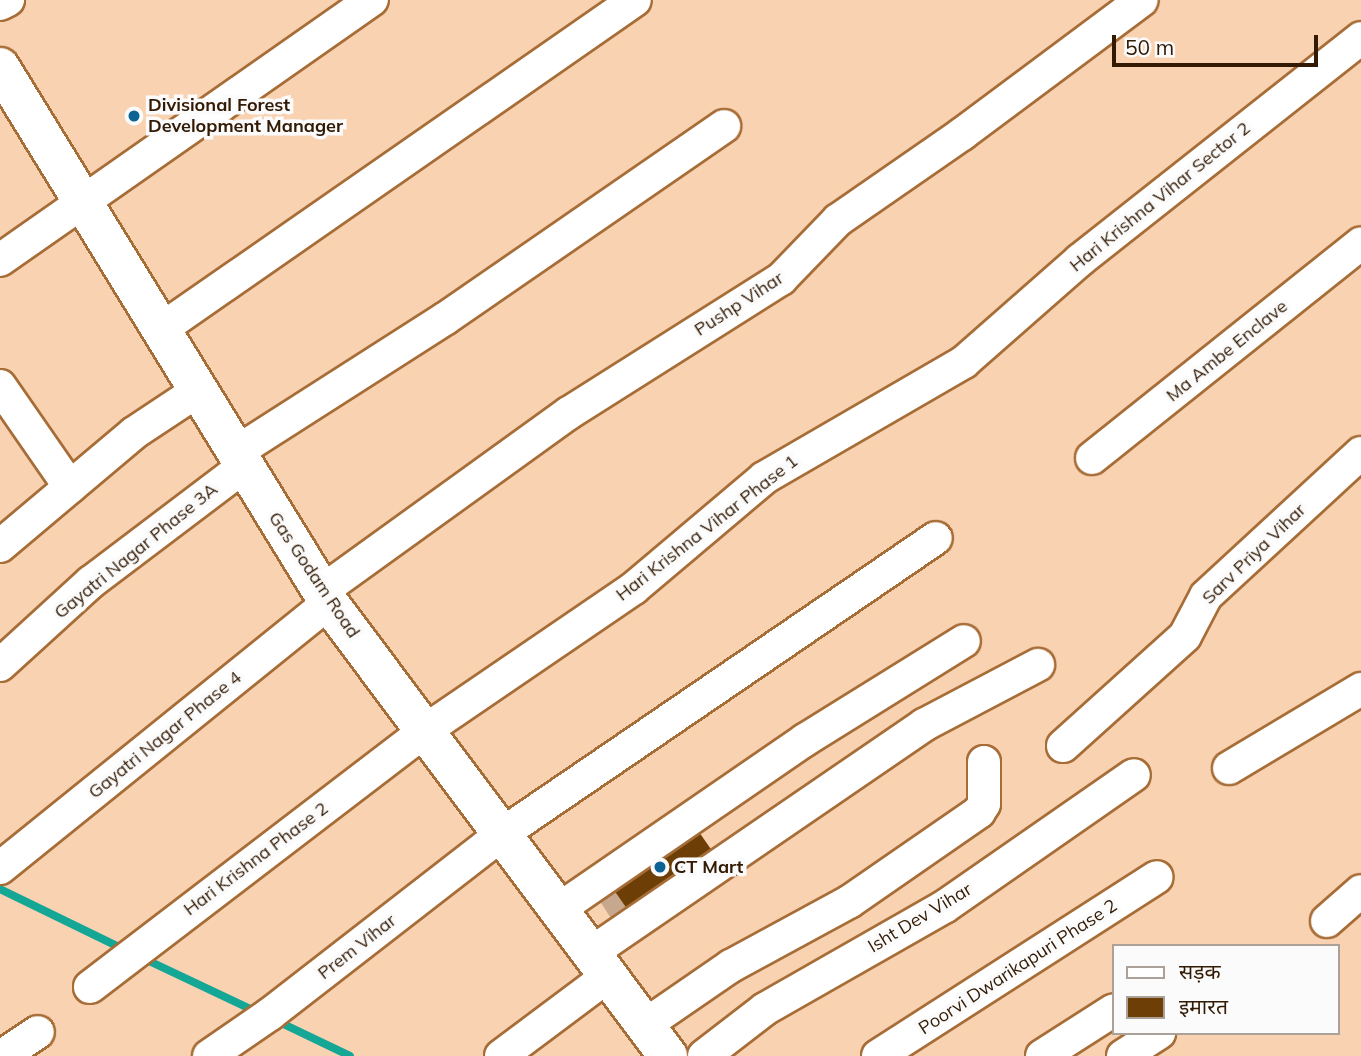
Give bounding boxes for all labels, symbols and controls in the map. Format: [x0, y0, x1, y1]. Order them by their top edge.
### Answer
scale bar [1116, 21, 1322, 65]
text: 50 m [1125, 34, 1174, 60]
place label: Divisional Forest Development Manager [148, 95, 343, 138]
marker: Divisional Forest Development Manager [126, 108, 142, 124]
street label: Hari Krishna Vihar Sector 2 [1065, 118, 1255, 276]
street label: Pushp Vihar [690, 267, 788, 341]
street label: Ma Ambe Enclave [1162, 296, 1292, 406]
street label: Hari Krishna Vihar Phase 1 [612, 450, 802, 606]
street label: Gayatri Nagar Phase 3A [50, 479, 222, 623]
street label: Sarv Priya Vihar [1198, 499, 1310, 609]
street label: Gas Godam Road [264, 508, 364, 642]
street label: Gayatri Nagar Phase 4 [84, 667, 246, 803]
street label: Hari Krishna Phase 2 [180, 798, 332, 920]
place label: CT Mart [674, 856, 743, 878]
marker: CT Mart [652, 859, 668, 875]
street label: Isht Dev Vihar [864, 879, 976, 957]
street label: Poorvi Dwarikapuri Phase 2 [915, 895, 1121, 1039]
street label: Prem Vihar [314, 910, 400, 984]
legend [1112, 944, 1340, 1035]
text: सड़क [1179, 958, 1221, 984]
text: इमारत [1179, 993, 1228, 1019]

